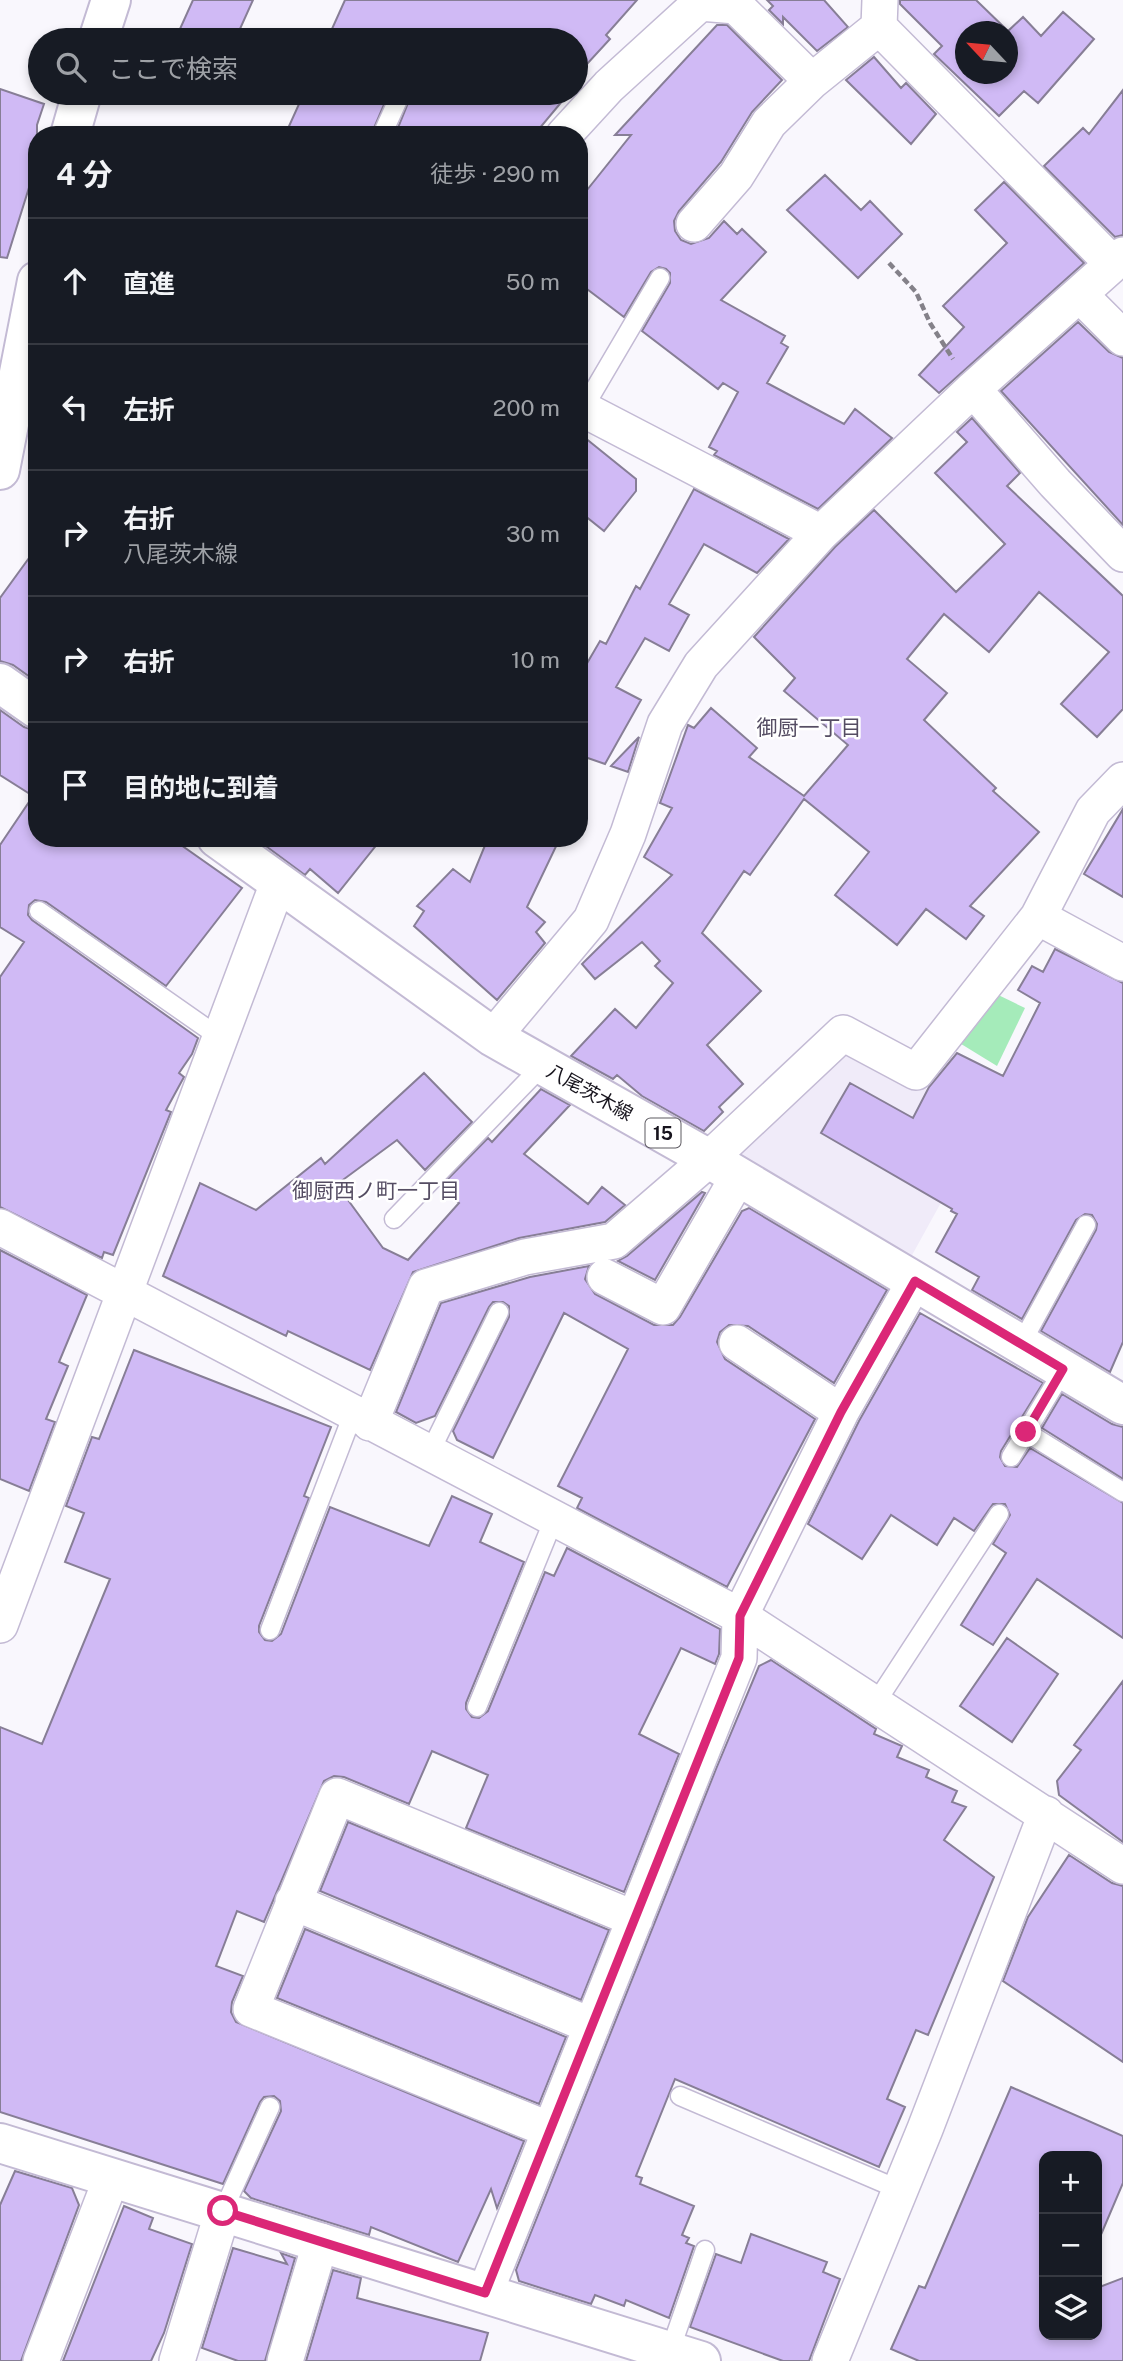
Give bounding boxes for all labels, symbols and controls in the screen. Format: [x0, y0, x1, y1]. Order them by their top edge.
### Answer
north arrow [955, 21, 1018, 84]
search box [28, 28, 588, 105]
icon: search [52, 48, 90, 86]
text: ここで検索 [108, 53, 238, 84]
text: 4 分 [56, 156, 112, 192]
text: 徒歩 · 290 m [430, 160, 560, 187]
icon: ahead [56, 262, 94, 300]
text: 直進 [123, 268, 175, 299]
text: 50 m [506, 268, 560, 295]
icon: left [56, 388, 94, 426]
text: 左折 [123, 394, 175, 425]
text: 200 m [493, 394, 560, 421]
text: 右折 [123, 503, 175, 534]
icon: right [56, 514, 94, 552]
text: 30 m [506, 520, 560, 547]
text: 八尾茨木線 [123, 540, 238, 567]
icon: right [56, 640, 94, 678]
text: 右折 [123, 646, 175, 677]
text: 10 m [511, 646, 560, 673]
district label: 御厨一丁目 [757, 715, 862, 740]
icon: arrive [56, 766, 94, 804]
text: 目的地に到着 [123, 772, 279, 803]
street label: 八尾茨木線 [543, 1059, 637, 1125]
road number: 15 [646, 1118, 680, 1148]
district label: 御厨西ノ町一丁目 [292, 1178, 460, 1203]
route end [1010, 1416, 1041, 1447]
map controls [1039, 2151, 1102, 2340]
button: + [1039, 2151, 1102, 2214]
route start [207, 2195, 238, 2226]
button: − [1039, 2214, 1102, 2277]
button: layers [1039, 2277, 1102, 2340]

